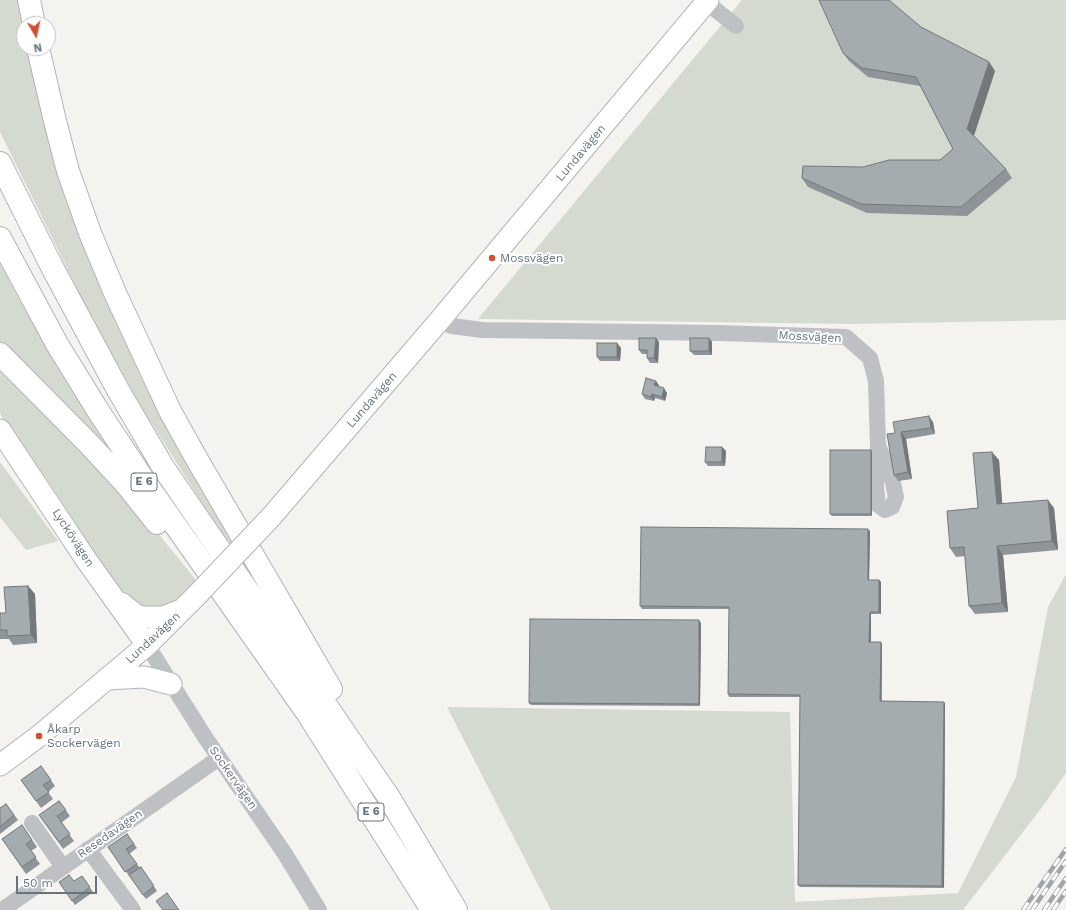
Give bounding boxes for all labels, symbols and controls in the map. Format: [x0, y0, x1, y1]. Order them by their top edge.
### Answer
north arrow [16, 16, 56, 56]
text: N [33, 40, 43, 54]
street label: Lundavägen [553, 122, 609, 184]
place label: Mossvägen [500, 251, 563, 265]
marker: Mossvägen [487, 253, 497, 263]
street label: Mossvägen [778, 328, 842, 346]
street label: Lundavägen [344, 369, 400, 431]
road number: E 6 [131, 473, 157, 491]
street label: Lyckövägen [49, 506, 97, 570]
street label: Lundavägen [123, 609, 183, 667]
place label: Åkarp Sockervägen [47, 722, 121, 750]
marker: Åkarp Sockervägen [34, 731, 44, 741]
street label: Sockervägen [206, 744, 260, 812]
road number: E 6 [358, 803, 384, 821]
street label: Resedavägen [75, 806, 145, 862]
scale bar [18, 868, 99, 894]
text: 50 m [23, 876, 53, 890]

